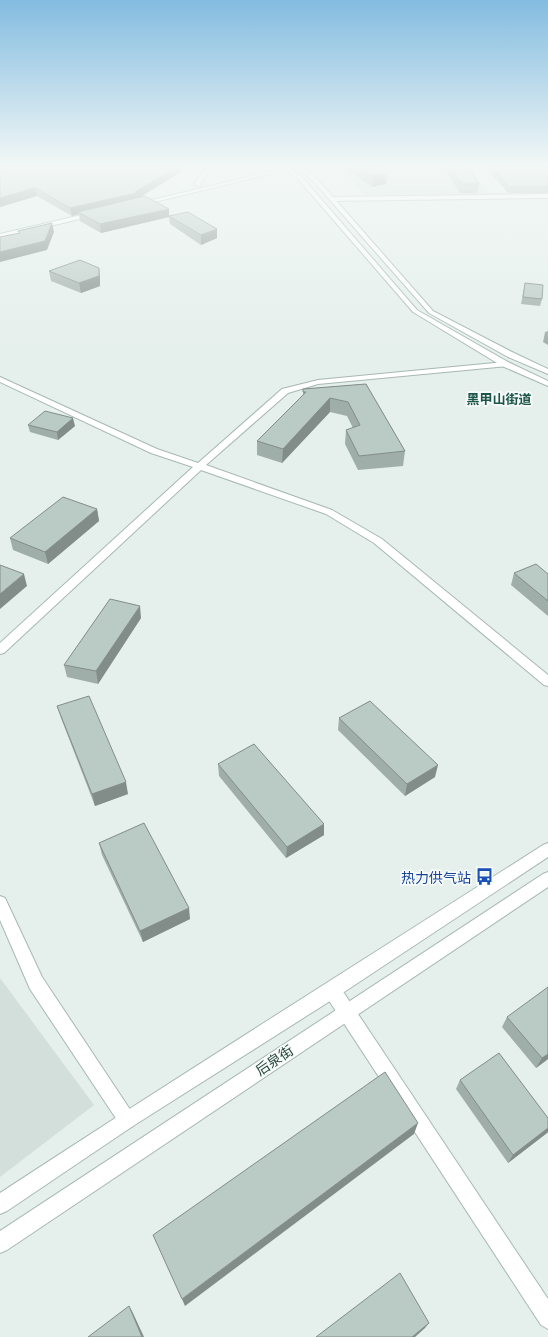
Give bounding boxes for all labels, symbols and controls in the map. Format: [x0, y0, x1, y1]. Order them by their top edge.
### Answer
district label: 黑甲山街道 [466, 391, 532, 407]
bus stop icon: 热力供气站 [474, 867, 494, 887]
place label: 热力供气站 [401, 869, 471, 886]
street label: 后泉街 [252, 1041, 296, 1079]

